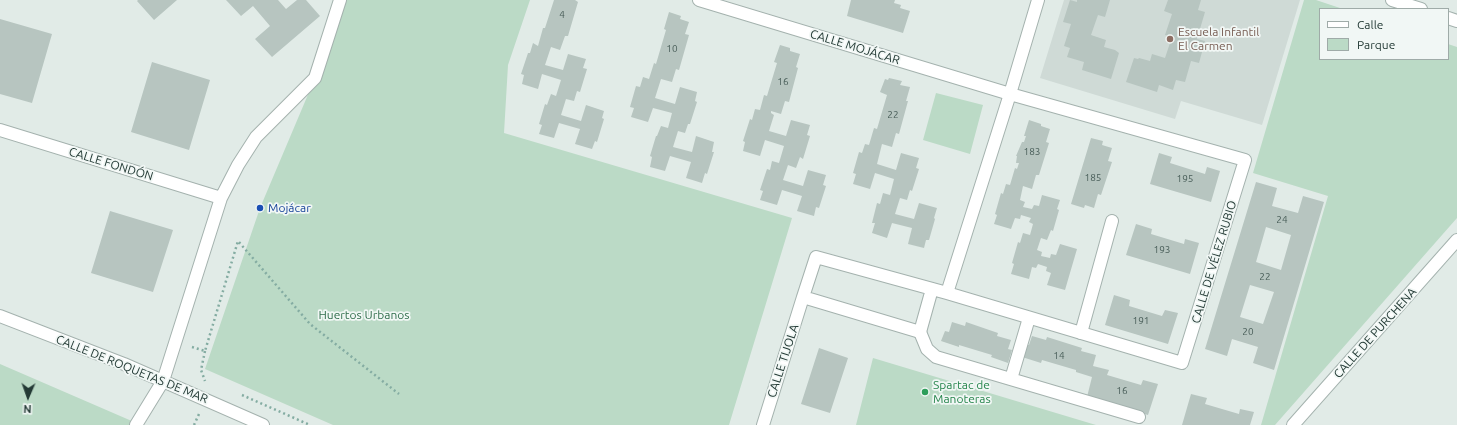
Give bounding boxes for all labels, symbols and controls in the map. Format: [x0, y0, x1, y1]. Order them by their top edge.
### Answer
legend [1319, 8, 1449, 60]
house number: 4 [559, 9, 565, 21]
text: Calle [1357, 18, 1383, 31]
place label: Escuela Infantil El Carmen [1178, 25, 1259, 53]
street label: CALLE MOJÁCAR [808, 26, 902, 68]
marker: Escuela Infantil El Carmen [1165, 34, 1175, 44]
text: Parque [1357, 38, 1395, 51]
house number: 10 [666, 43, 678, 55]
house number: 16 [777, 76, 789, 88]
house number: 22 [887, 109, 899, 121]
street label: CALLE FONDÓN [67, 144, 155, 184]
house number: 183 [1024, 146, 1040, 158]
house number: 185 [1085, 172, 1101, 184]
house number: 195 [1177, 173, 1193, 185]
street label: CALLE DE VÉLEZ RUBIO [1188, 199, 1240, 325]
place label: Mojácar [268, 201, 311, 215]
marker: Mojácar [255, 203, 265, 213]
house number: 24 [1276, 214, 1288, 226]
house number: 193 [1154, 244, 1170, 256]
house number: 22 [1259, 271, 1271, 283]
street label: CALLE DE PURCHENA [1331, 285, 1419, 381]
park label: Huertos Urbanos [318, 308, 410, 322]
house number: 191 [1133, 315, 1149, 327]
street label: CALLE TIJOLA [764, 322, 802, 400]
house number: 20 [1242, 326, 1254, 338]
street label: CALLE DE ROQUETAS DE MAR [54, 332, 210, 406]
house number: 14 [1053, 350, 1065, 362]
north arrow [8, 377, 48, 417]
place label: Spartac de Manoteras [933, 378, 991, 406]
house number: 16 [1116, 385, 1128, 397]
marker: Spartac de Manoteras [920, 387, 930, 397]
text: N [23, 403, 32, 415]

